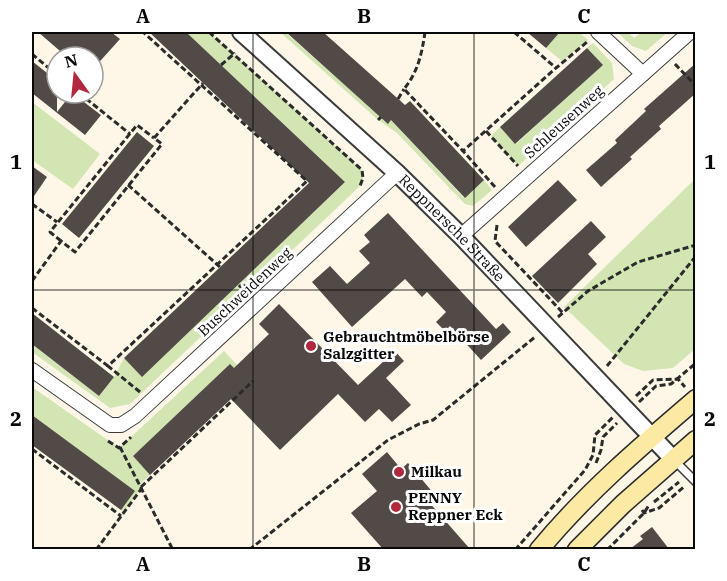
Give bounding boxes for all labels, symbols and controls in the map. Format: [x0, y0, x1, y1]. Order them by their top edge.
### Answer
text: A [136, 2, 150, 29]
text: B [357, 2, 371, 29]
text: C [577, 2, 591, 29]
north arrow [45, 45, 105, 105]
text: N [62, 49, 80, 72]
street label: Schleusenweg [520, 81, 607, 162]
text: 1 [10, 148, 22, 175]
text: 1 [704, 148, 716, 175]
street label: Reppnersche Straße [395, 170, 509, 285]
street label: Buschweidenweg [194, 243, 296, 340]
place label: Gebrauchtmöbelbörse Salzgitter [323, 327, 489, 363]
marker: Gebrauchtmöbelbörse Salzgitter [304, 339, 318, 353]
text: 2 [10, 405, 22, 432]
text: 2 [704, 405, 716, 432]
place label: Milkau [411, 462, 462, 481]
marker: Milkau [392, 465, 406, 479]
place label: PENNY Reppner Eck [408, 488, 503, 524]
marker: PENNY Reppner Eck [389, 500, 403, 514]
text: A [136, 550, 150, 577]
text: B [357, 550, 371, 577]
text: C [577, 550, 591, 577]

